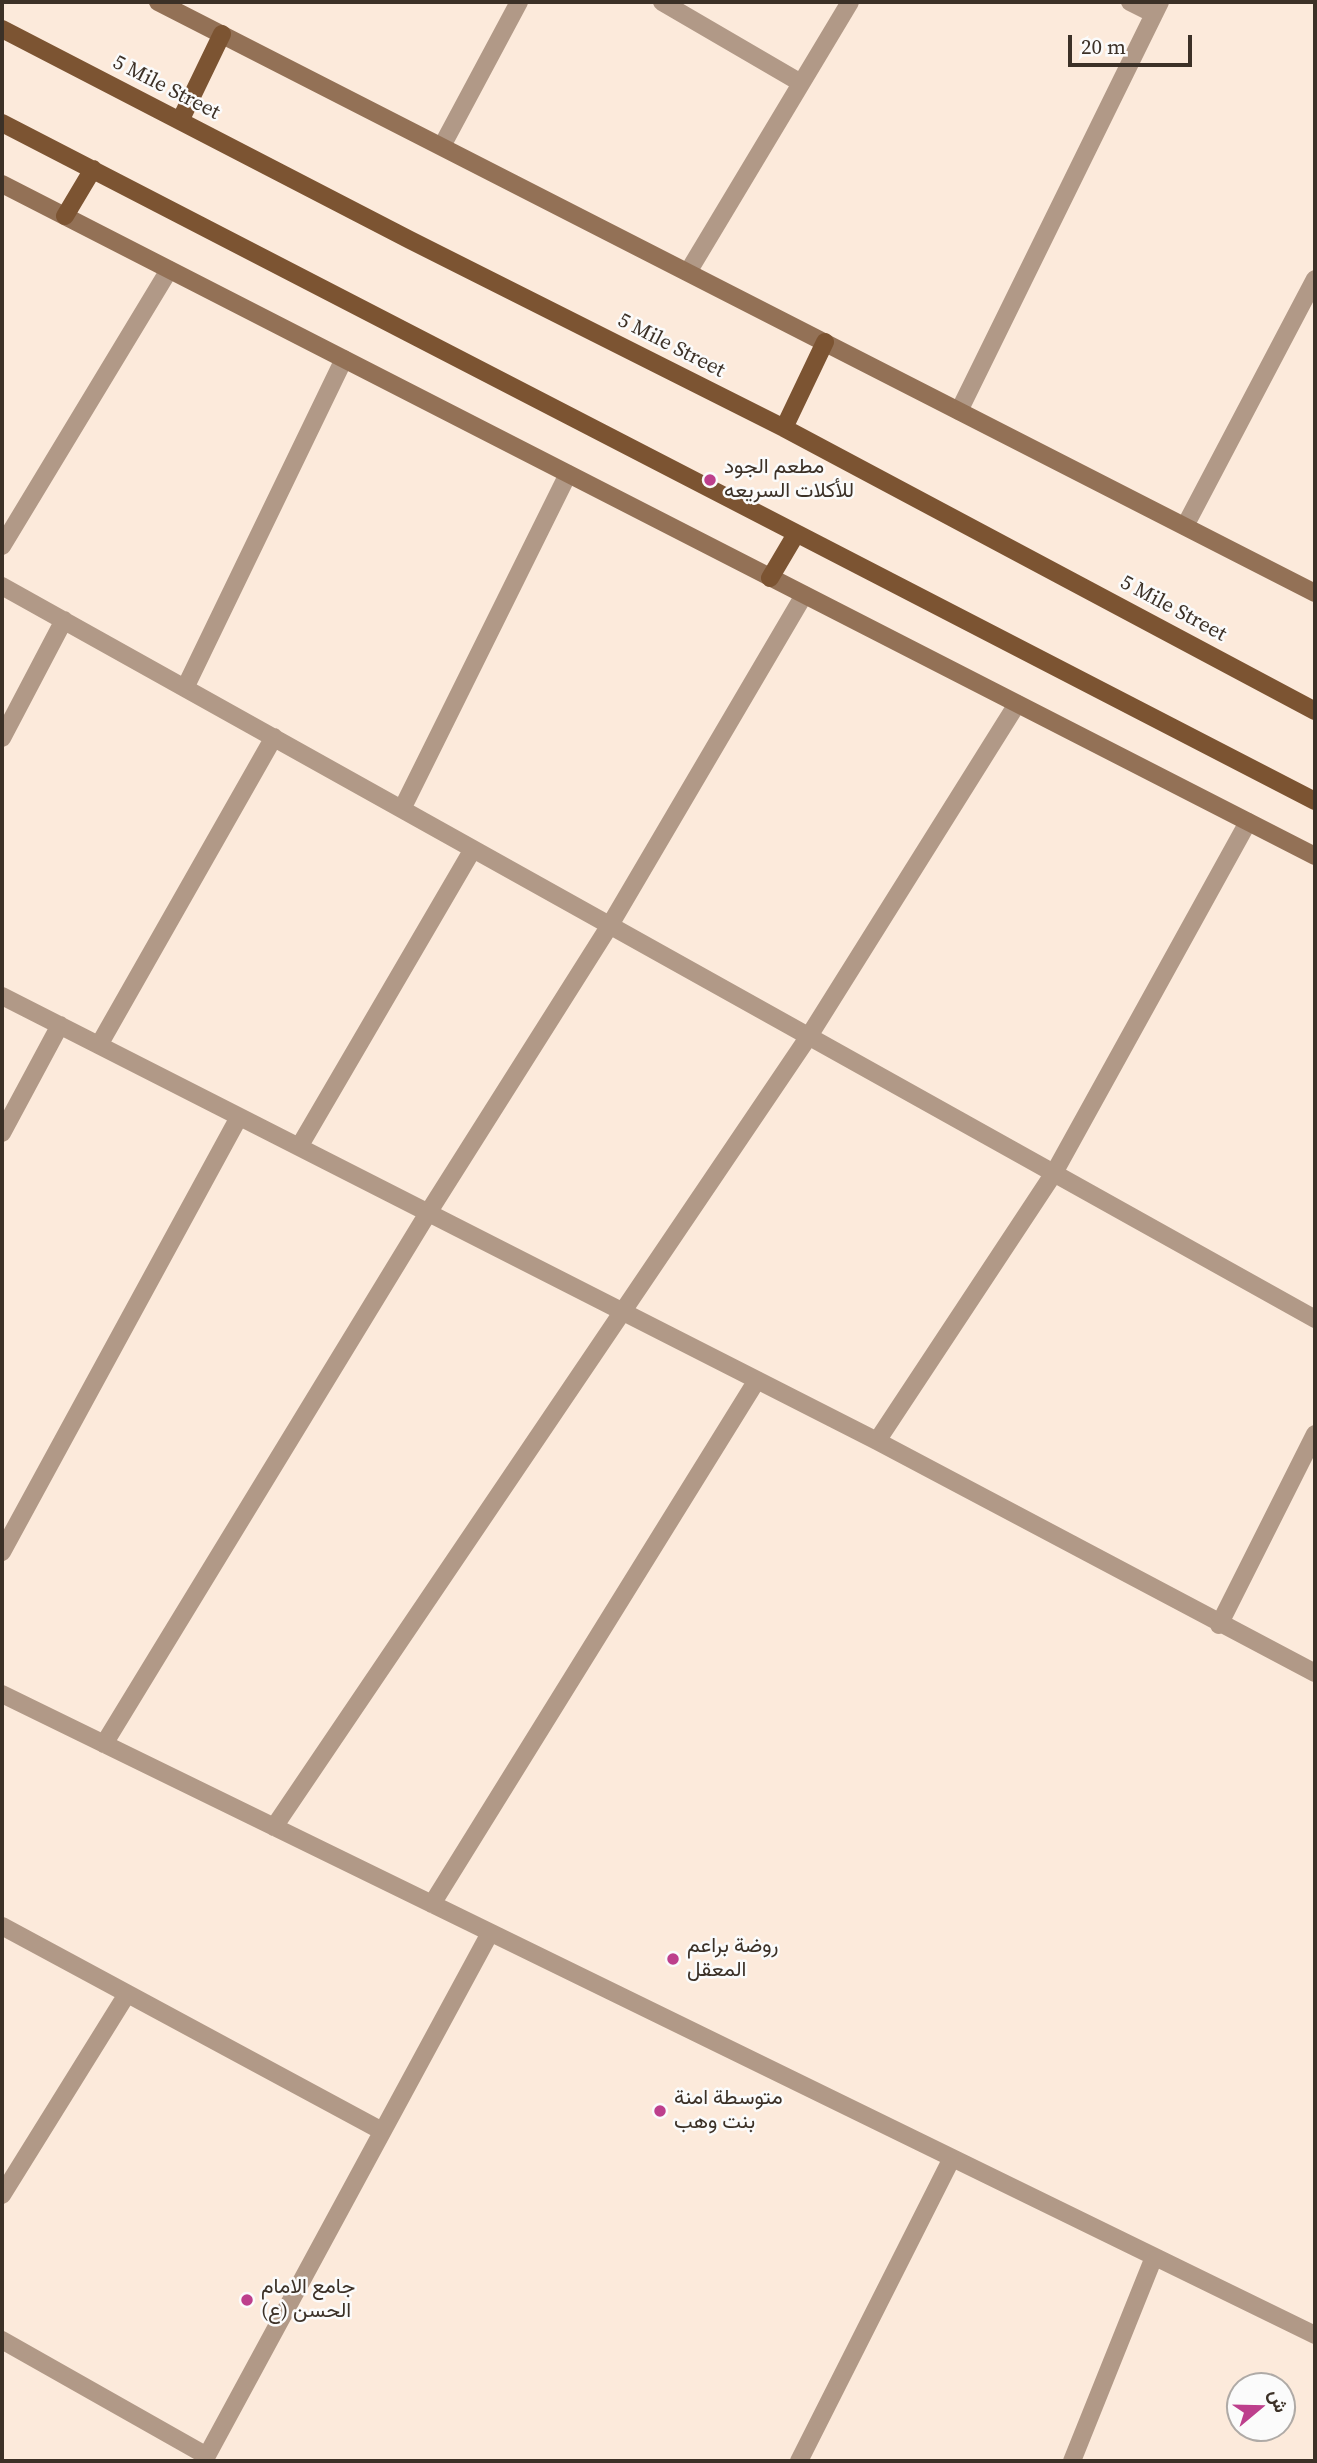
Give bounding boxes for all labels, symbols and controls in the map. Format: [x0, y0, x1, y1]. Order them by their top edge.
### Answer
scale bar [1072, 21, 1196, 65]
text: 20 m [1081, 32, 1126, 61]
street label: 5 Mile Street [108, 50, 224, 126]
street label: 5 Mile Street [613, 308, 729, 384]
place label: مطعم الجود للأكلات السريعه [724, 455, 854, 505]
marker: مطعم الجود للأكلات السريعه [702, 472, 718, 488]
street label: 5 Mile Street [1116, 570, 1230, 648]
place label: روضة براعم المعقل [687, 1934, 779, 1984]
marker: روضة براعم المعقل [665, 1951, 681, 1967]
place label: متوسطة امنة بنت وهب [674, 2086, 783, 2136]
marker: متوسطة امنة بنت وهب [652, 2103, 668, 2119]
place label: جامع الامام الحسن (ع) [261, 2275, 355, 2325]
marker: جامع الامام الحسن (ع) [239, 2292, 255, 2308]
north arrow [1226, 2372, 1296, 2442]
text: ش [1263, 2386, 1295, 2416]

